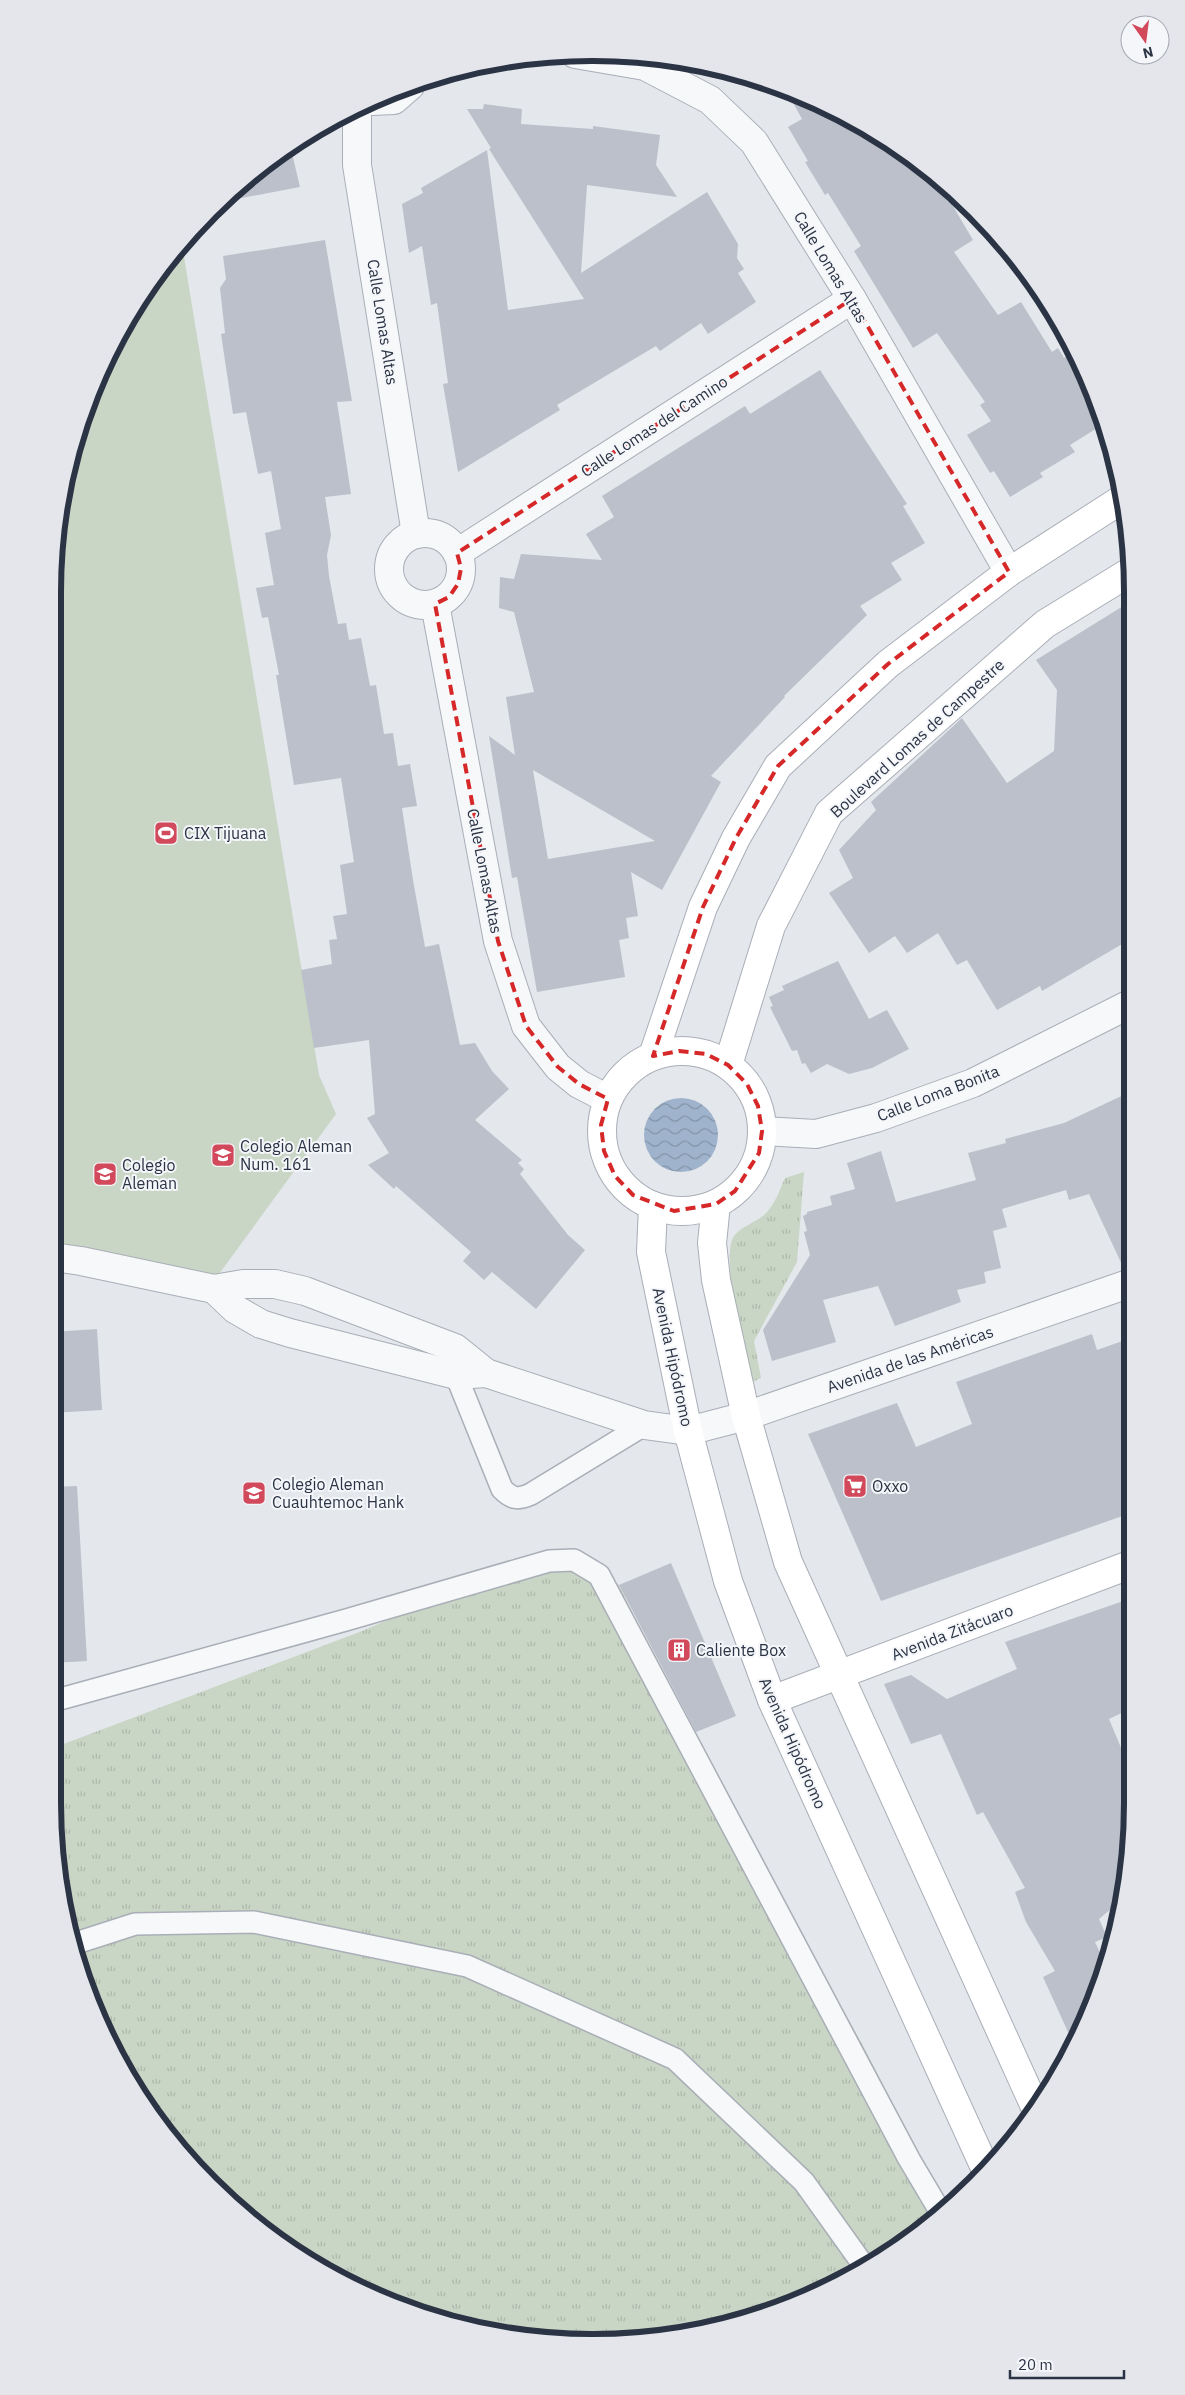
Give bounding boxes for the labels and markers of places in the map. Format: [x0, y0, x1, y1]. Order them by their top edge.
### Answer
sports icon: CIX Tijuana [153, 820, 179, 846]
place label: CIX Tijuana [184, 823, 267, 843]
place label: Colegio Aleman Num. 161 [240, 1136, 352, 1174]
school or university icon: Colegio Aleman Num. 161 [210, 1142, 236, 1168]
place label: Colegio Aleman [122, 1155, 177, 1193]
school or university icon: Colegio Aleman [92, 1161, 118, 1187]
supermarket icon: Oxxo [842, 1473, 868, 1499]
place label: Colegio Aleman Cuauhtemoc Hank [272, 1474, 405, 1512]
place label: Oxxo [872, 1476, 908, 1496]
school or university icon: Colegio Aleman Cuauhtemoc Hank [241, 1480, 267, 1506]
building icon: Caliente Box [666, 1637, 692, 1663]
place label: Caliente Box [696, 1640, 786, 1660]

